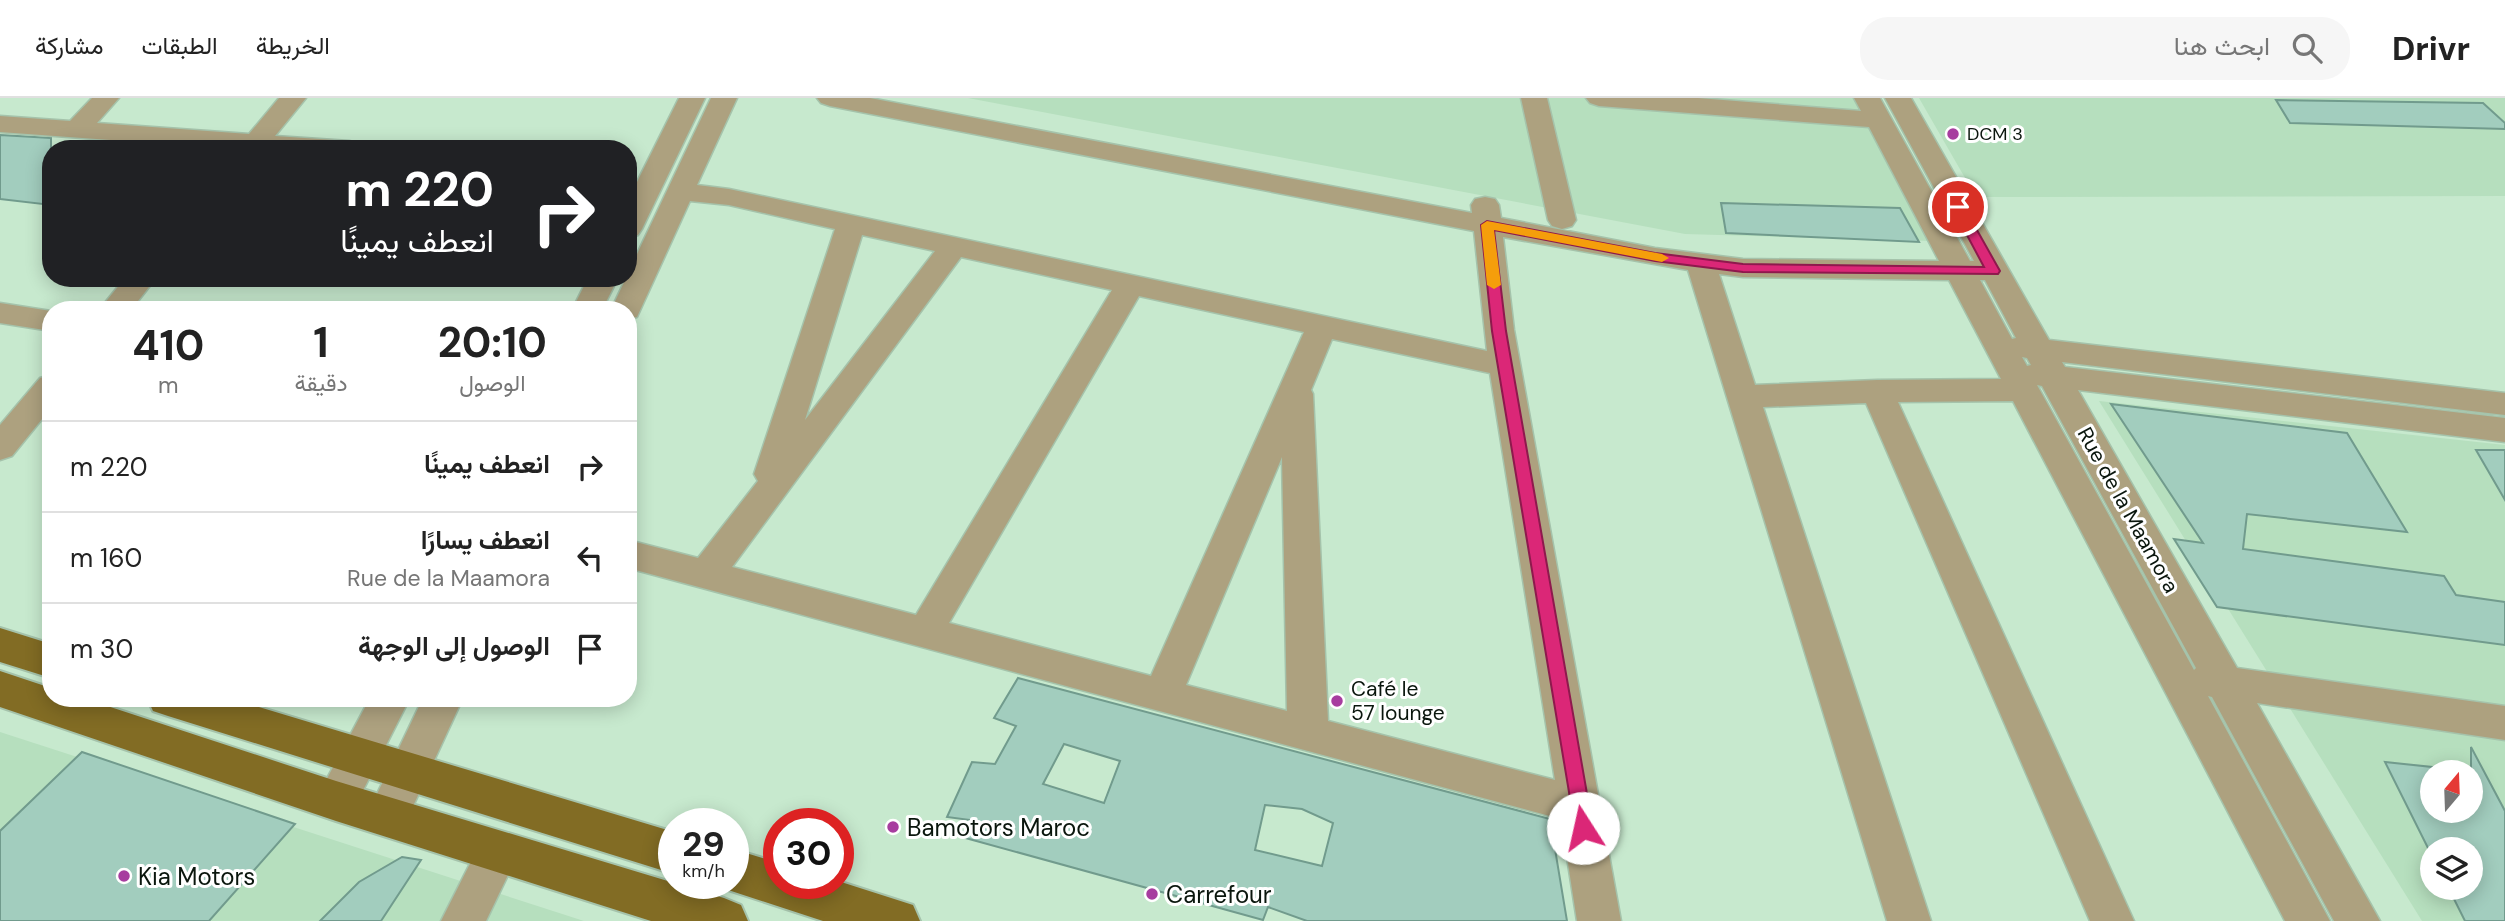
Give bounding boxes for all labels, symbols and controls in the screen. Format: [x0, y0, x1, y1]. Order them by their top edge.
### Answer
search box [1860, 17, 2350, 80]
text: Drivr [2392, 27, 2470, 70]
text: ابحث هنا [2174, 29, 2270, 63]
icon: search [2288, 29, 2326, 67]
text: مشاركة [35, 30, 103, 61]
text: الطبقات [141, 30, 218, 61]
text: الخريطة [256, 30, 330, 61]
place label: DCM 3 [1967, 122, 2023, 146]
marker: DCM 3 [1945, 126, 1961, 142]
text: 220 m [346, 157, 494, 221]
icon: right [518, 168, 609, 259]
pin [1928, 177, 1988, 237]
icon: arrive [1939, 188, 1977, 226]
text: انعطف يمينًا [340, 220, 494, 262]
text: 1 [313, 315, 329, 370]
text: 20:10 [438, 315, 547, 370]
text: 410 [132, 318, 204, 373]
text: دقيقة [294, 368, 348, 398]
text: الوصول [459, 368, 526, 398]
text: m [158, 370, 178, 400]
street label: Rue de la Maamora [2071, 422, 2185, 598]
text: انعطف يمينًا [424, 447, 550, 481]
icon: right [571, 448, 609, 486]
text: 220 m [70, 450, 148, 484]
text: انعطف يسارًا [421, 523, 550, 557]
icon: left [571, 539, 609, 577]
text: 160 m [70, 541, 142, 575]
text: Rue de la Maamora [347, 563, 550, 593]
text: الوصول إلى الوجهة [358, 629, 550, 663]
icon: arrive [571, 630, 609, 668]
text: 30 m [70, 632, 133, 666]
place label: Café le 57 lounge [1351, 675, 1445, 727]
marker: Café le 57 lounge [1329, 693, 1345, 709]
north arrow [2420, 760, 2483, 822]
map controls [2420, 760, 2483, 900]
position arrow [1546, 791, 1620, 865]
speed limit sign: 30 [763, 808, 854, 899]
place label: Bamotors Maroc [907, 812, 1090, 843]
marker: Bamotors Maroc [885, 819, 901, 835]
text: 29 [682, 821, 725, 867]
button: layers [2420, 837, 2483, 900]
text: km/h [682, 859, 725, 883]
place label: Kia Motors [138, 861, 255, 892]
marker: Kia Motors [116, 868, 132, 884]
place label: Carrefour [1166, 879, 1272, 910]
marker: Carrefour [1144, 886, 1160, 902]

